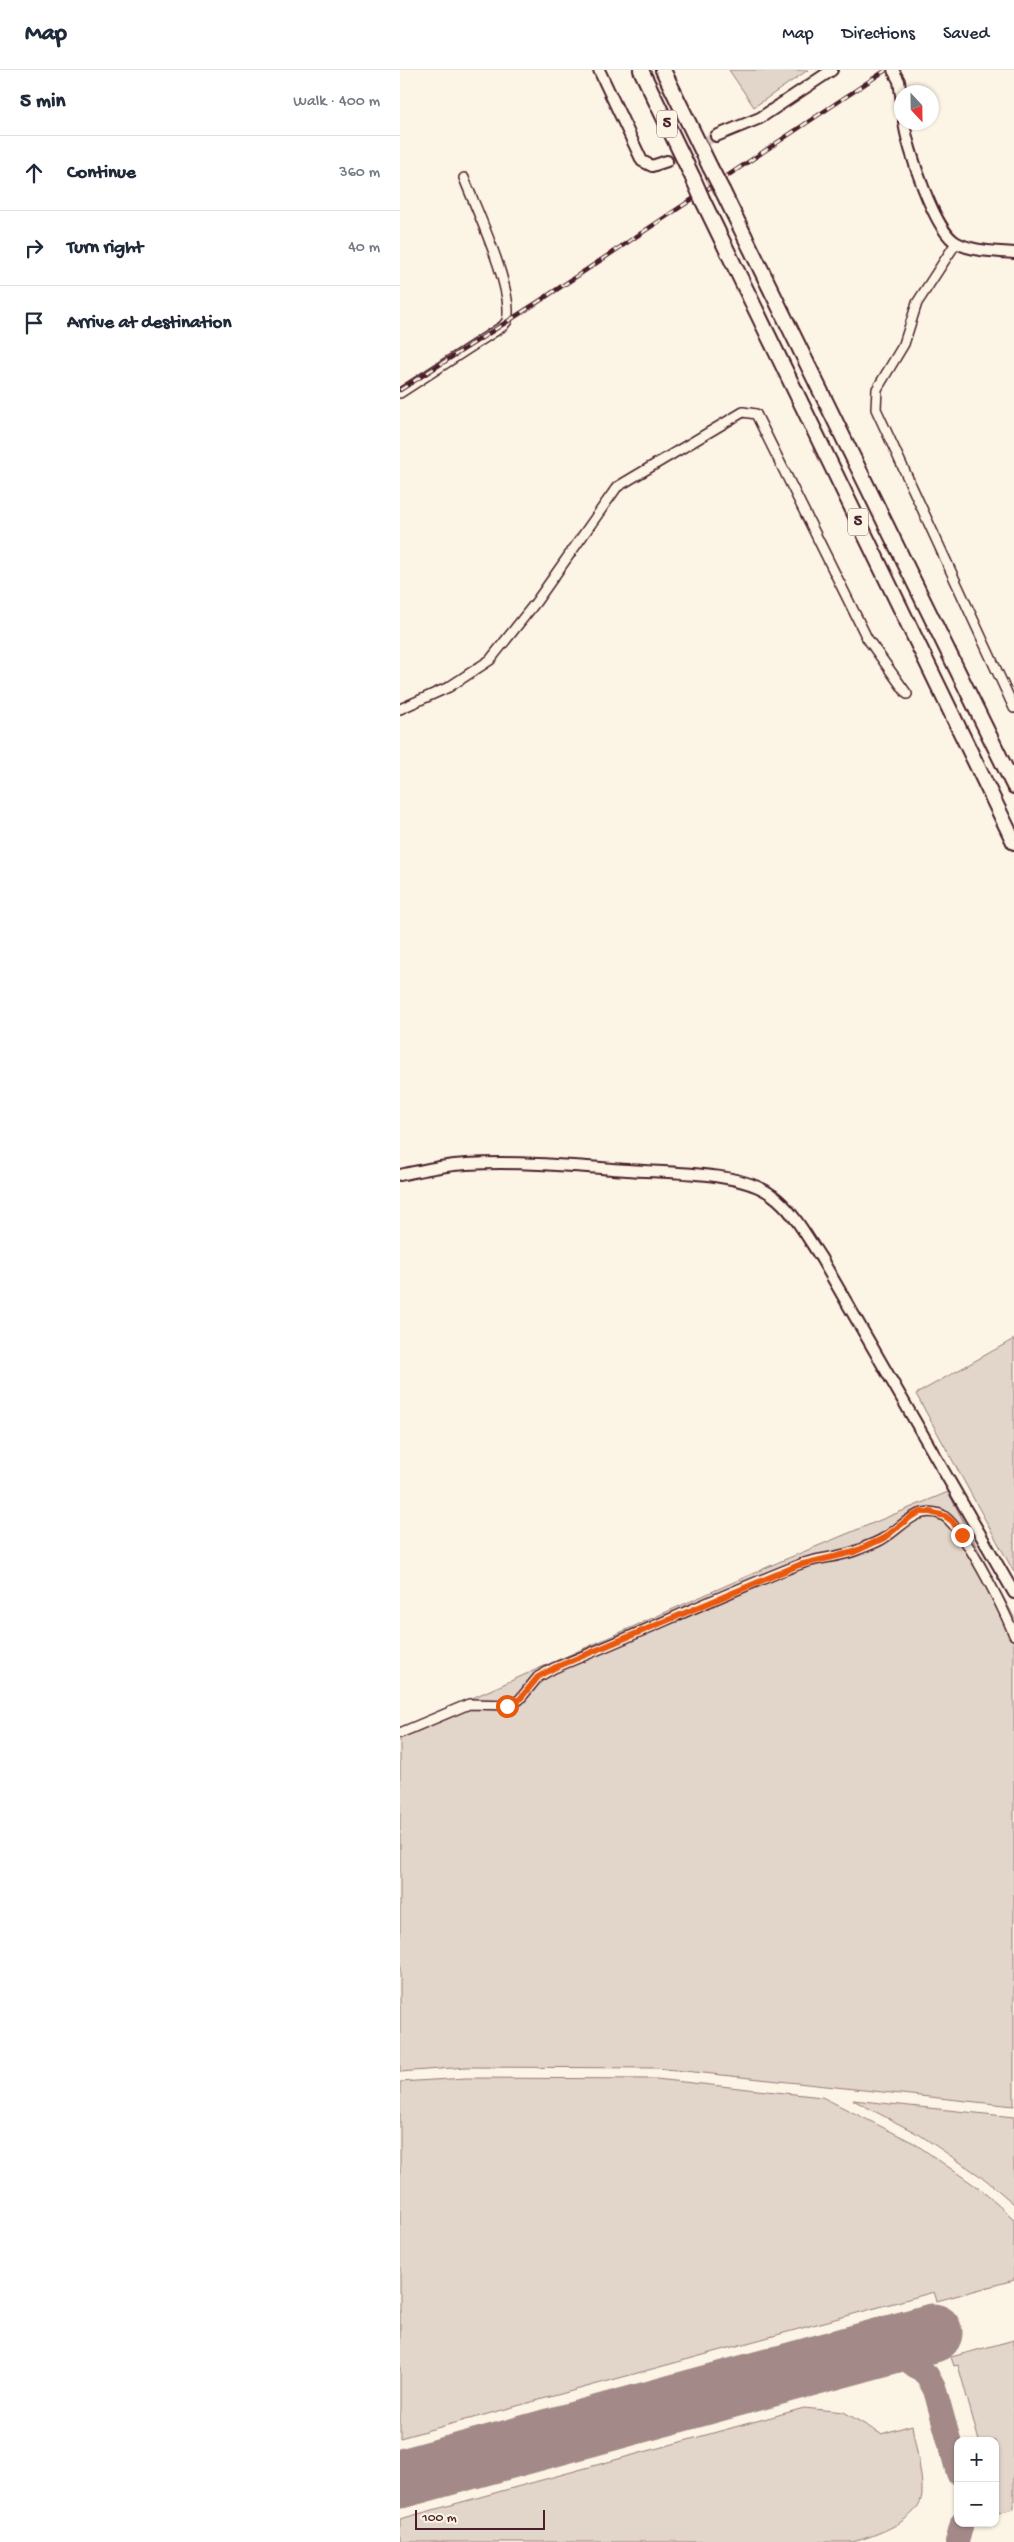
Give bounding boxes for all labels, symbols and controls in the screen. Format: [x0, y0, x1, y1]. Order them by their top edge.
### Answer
text: Map [25, 20, 67, 49]
text: Map [782, 24, 814, 45]
text: Directions [842, 24, 915, 45]
text: Saved [943, 24, 989, 45]
north arrow [894, 85, 939, 130]
text: 5 min [20, 90, 65, 115]
text: Walk · 400 m [293, 93, 380, 112]
road number: 5 [657, 111, 677, 138]
icon: ahead [20, 159, 48, 187]
text: Continue [67, 162, 136, 185]
text: 360 m [339, 164, 380, 183]
icon: right [20, 234, 48, 262]
text: Turn right [67, 237, 143, 260]
text: 40 m [348, 239, 380, 258]
icon: arrive [20, 309, 48, 337]
text: Arrive at destination [67, 312, 231, 335]
road number: 5 [848, 508, 868, 536]
route end [951, 1524, 974, 1547]
route start [496, 1695, 519, 1718]
map controls [954, 2437, 999, 2527]
button: + [954, 2437, 999, 2482]
button: − [954, 2482, 999, 2527]
scale bar [415, 2507, 545, 2530]
text: 100 m [422, 2510, 457, 2527]

